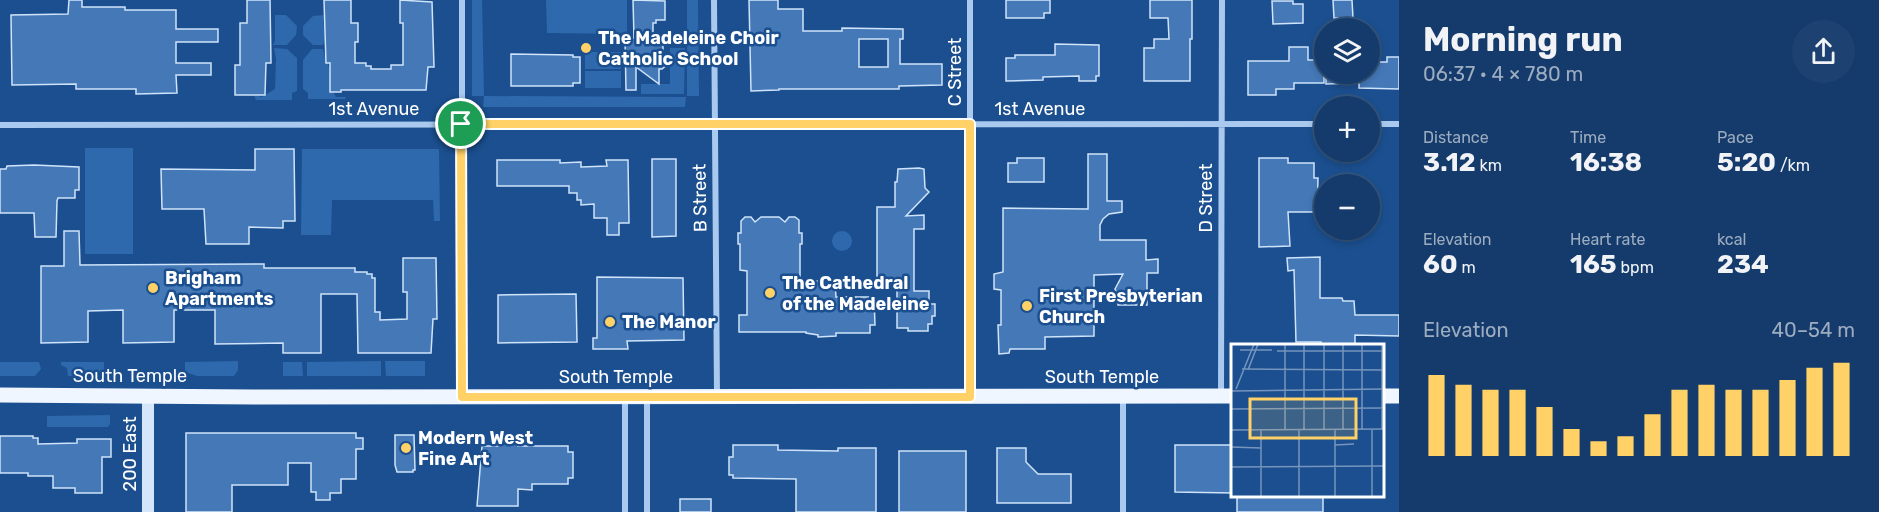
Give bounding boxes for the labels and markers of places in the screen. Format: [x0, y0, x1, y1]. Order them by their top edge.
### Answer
place label: The Madeleine Choir Catholic School [598, 27, 779, 70]
marker: The Madeleine Choir Catholic School [579, 41, 593, 55]
pin [435, 98, 486, 149]
place label: Brigham Apartments [165, 267, 274, 310]
place label: The Cathedral of the Madeleine [782, 272, 930, 315]
marker: Brigham Apartments [146, 281, 160, 295]
place label: First Presbyterian Church [1039, 285, 1203, 328]
marker: The Cathedral of the Madeleine [763, 286, 777, 300]
marker: First Presbyterian Church [1020, 299, 1034, 313]
place label: The Manor [622, 311, 716, 333]
marker: The Manor [603, 315, 617, 329]
place label: Modern West Fine Art [418, 427, 533, 470]
marker: Modern West Fine Art [399, 441, 413, 455]

